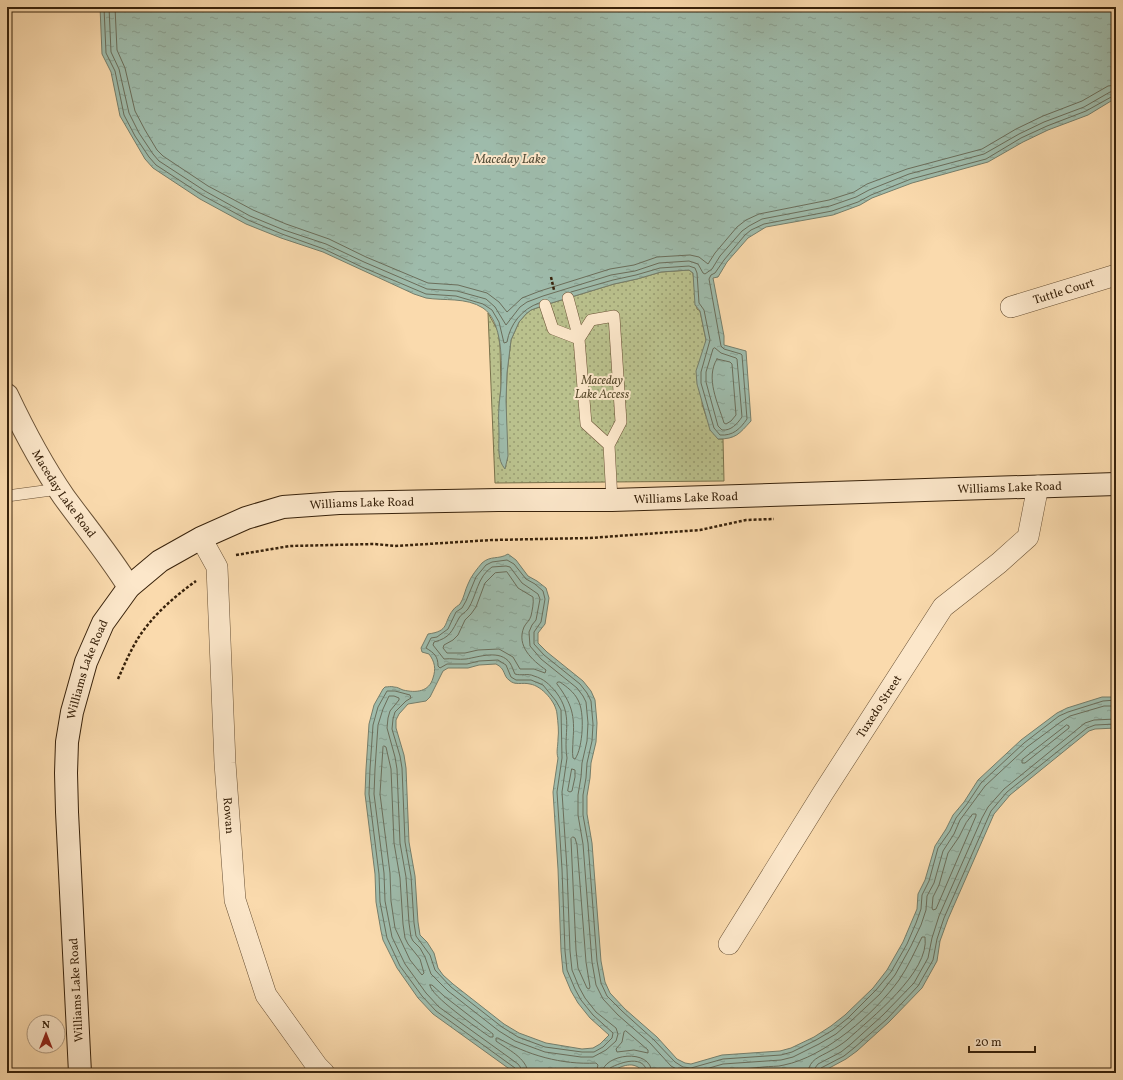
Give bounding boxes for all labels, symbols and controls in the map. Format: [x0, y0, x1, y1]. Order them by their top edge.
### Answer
water label: Maceday Lake [473, 151, 546, 169]
street label: Tuttle Court [1031, 275, 1097, 309]
park label: Maceday Lake Access [575, 373, 630, 403]
street label: Maceday Lake Road [27, 447, 99, 542]
street label: Williams Lake Road [957, 479, 1062, 498]
street label: Williams Lake Road [633, 489, 739, 508]
street label: Williams Lake Road [309, 495, 415, 514]
street label: Williams Lake Road [64, 617, 113, 720]
street label: Tuxedo Street [854, 672, 906, 741]
street label: Rowan [219, 797, 237, 835]
street label: Williams Lake Road [66, 937, 88, 1043]
north arrow [26, 1014, 66, 1054]
text: N [42, 1018, 50, 1033]
scale bar [969, 1028, 1035, 1054]
text: 20 m [975, 1035, 1002, 1051]

